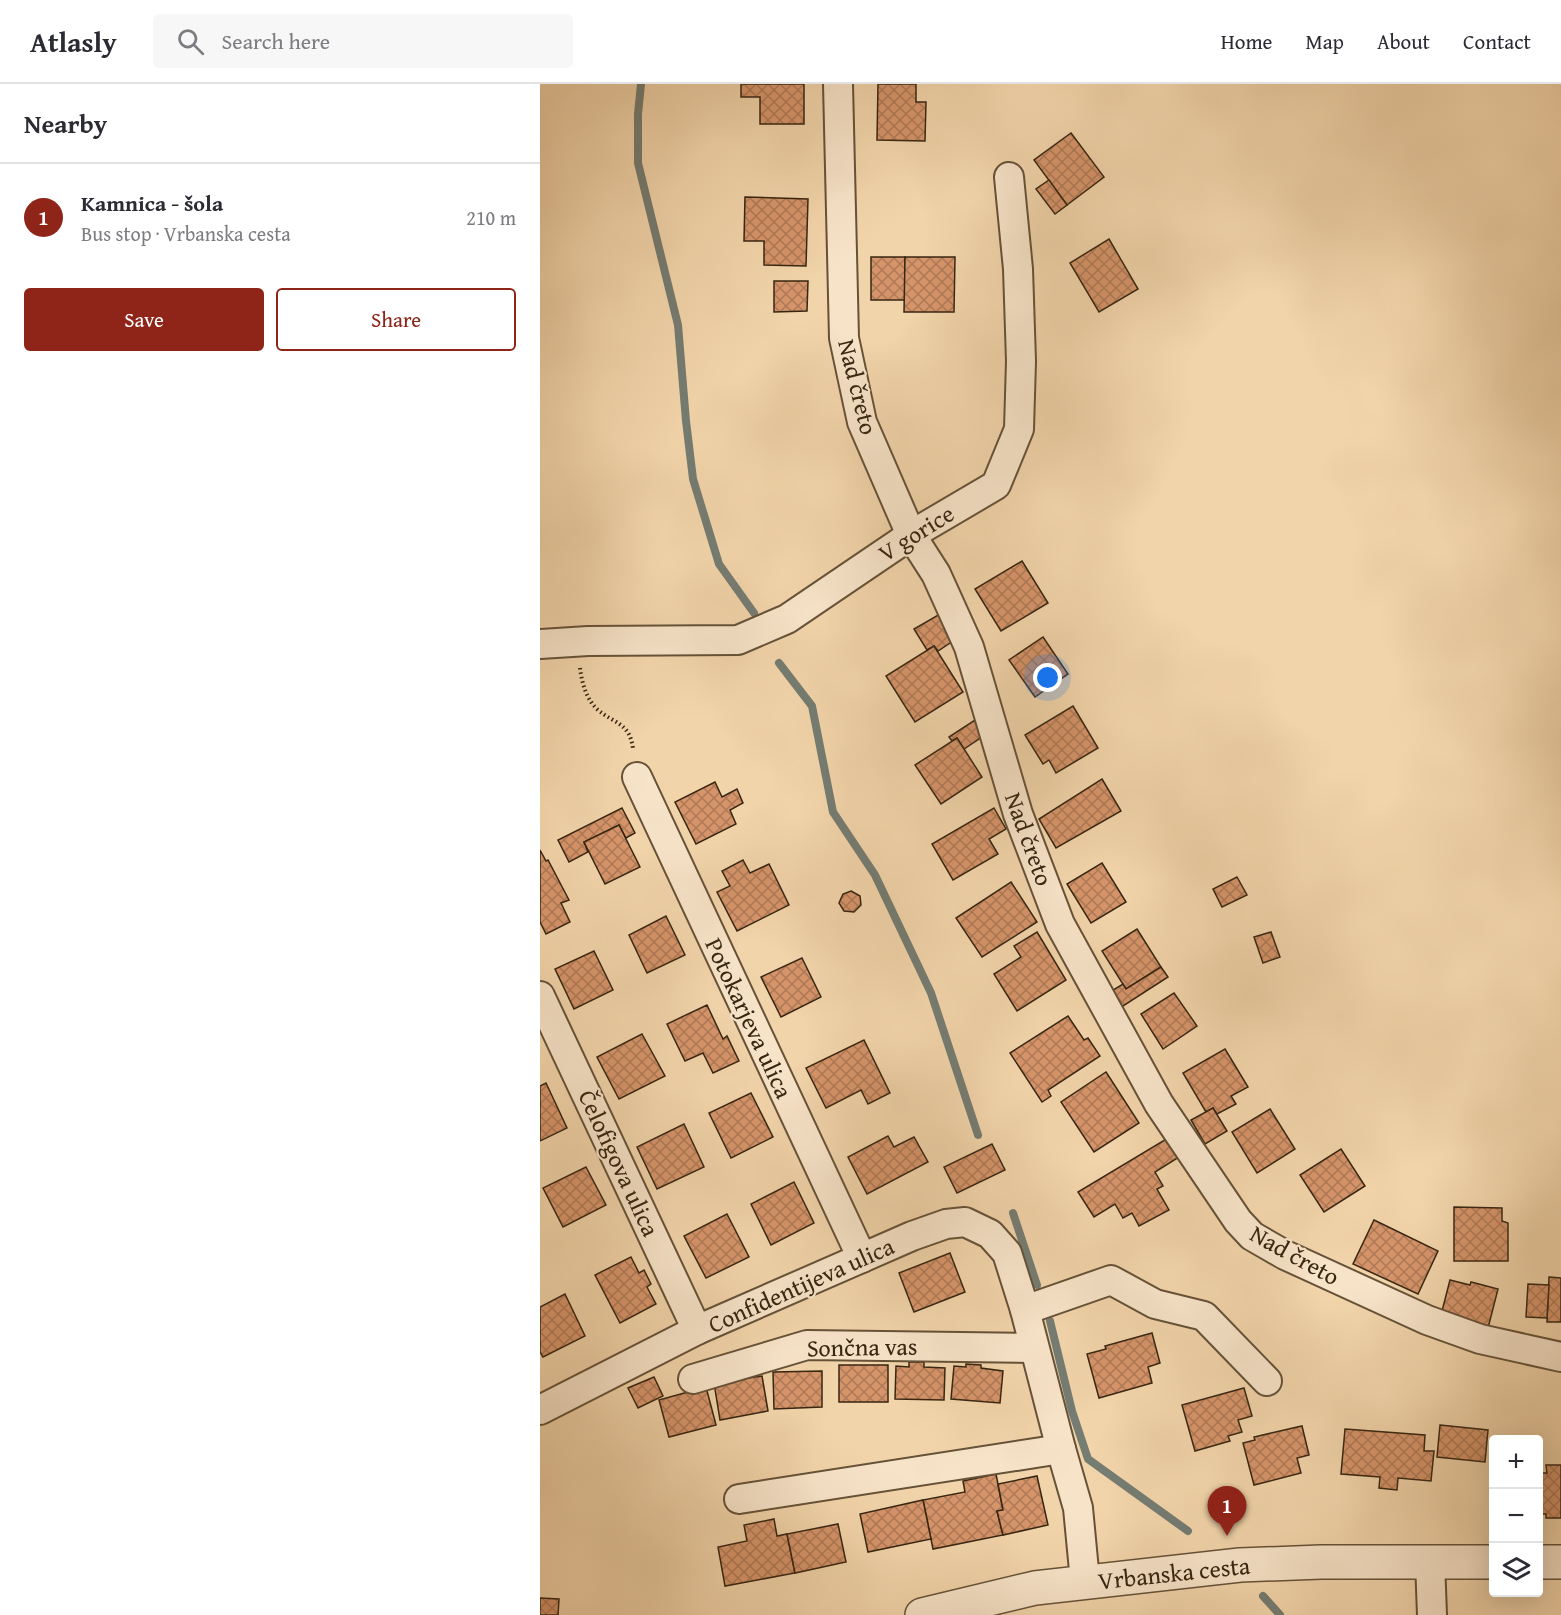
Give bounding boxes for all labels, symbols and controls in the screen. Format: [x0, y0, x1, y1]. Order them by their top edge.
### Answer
search box [153, 14, 573, 68]
text: Atlasly [30, 21, 117, 62]
icon: search [174, 25, 207, 58]
text: Search here [222, 25, 330, 57]
text: Home [1221, 26, 1272, 57]
text: Map [1305, 26, 1344, 57]
text: About [1377, 26, 1430, 57]
text: Contact [1463, 26, 1531, 57]
text: Nearby [24, 104, 107, 143]
text: Kamnica - šola [81, 187, 223, 219]
text: 1 [38, 203, 49, 232]
text: 210 m [466, 203, 516, 232]
text: Bus stop · Vrbanska cesta [81, 219, 291, 248]
button: Save [24, 288, 264, 351]
button: Share [276, 288, 516, 351]
street label: Nad čreto [829, 336, 887, 438]
street label: V gorice [871, 496, 961, 570]
your location [1033, 663, 1062, 692]
street label: Nad čreto [996, 787, 1062, 891]
street label: Potokarjeva ulica [696, 932, 802, 1105]
street label: Čelofigova ulica [570, 1084, 669, 1243]
street label: Nad čreto [1244, 1216, 1346, 1294]
street label: Confidentijeva ulica [702, 1228, 900, 1342]
street label: Sončna vas [806, 1329, 918, 1365]
map controls [1489, 1435, 1543, 1597]
button: + [1489, 1435, 1543, 1489]
pin: 1 [1208, 1486, 1246, 1536]
button: − [1489, 1489, 1543, 1543]
button: layers [1489, 1543, 1543, 1597]
street label: Vrbanska cesta [1096, 1548, 1252, 1598]

